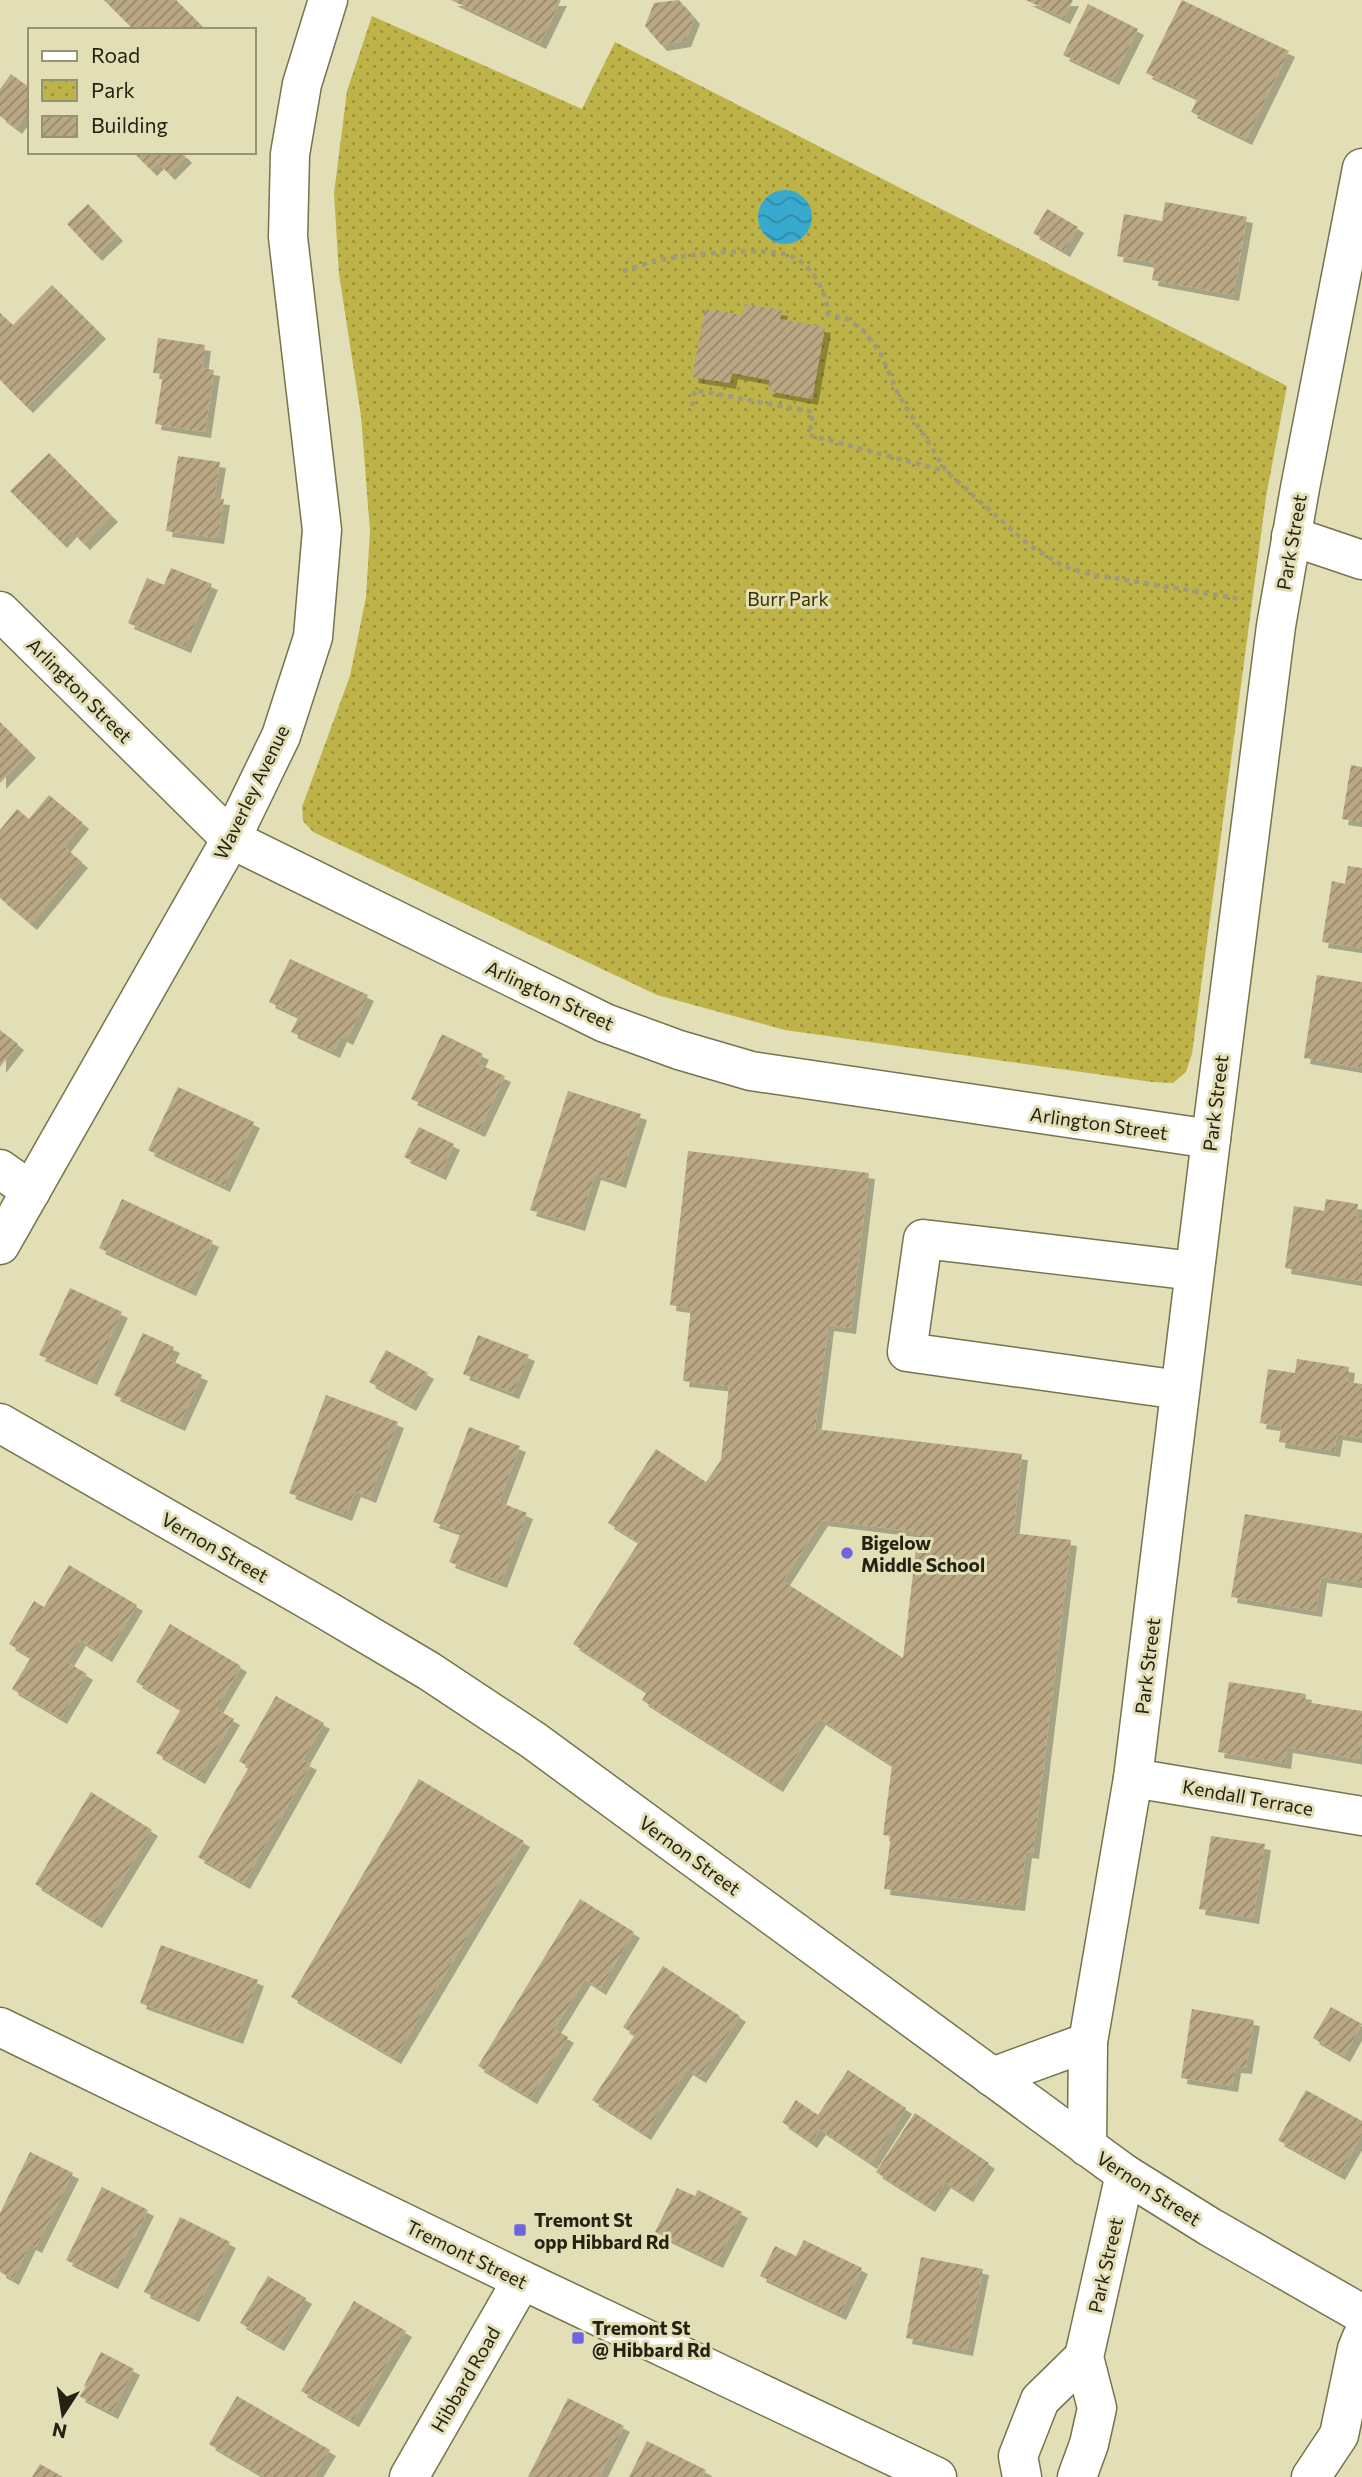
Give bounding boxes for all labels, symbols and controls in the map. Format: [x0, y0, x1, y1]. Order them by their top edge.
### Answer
legend [28, 28, 256, 154]
text: Road [91, 42, 140, 67]
text: Park [91, 77, 135, 102]
text: Building [91, 112, 168, 137]
street label: Park Street [1271, 492, 1311, 592]
park label: Burr Park [747, 587, 829, 610]
street label: Arlington Street [23, 633, 137, 747]
street label: Waverley Avenue [209, 721, 293, 863]
street label: Arlington Street [482, 955, 618, 1035]
street label: Park Street [1198, 1053, 1232, 1153]
street label: Arlington Street [1029, 1102, 1170, 1144]
street label: Vernon Street [157, 1507, 273, 1587]
place label: Bigelow Middle School [861, 1531, 985, 1576]
marker: Bigelow Middle School [839, 1545, 855, 1561]
street label: Park Street [1130, 1616, 1164, 1716]
street label: Kendall Terrace [1181, 1774, 1315, 1820]
street label: Vernon Street [635, 1810, 745, 1900]
street label: Vernon Street [1093, 2146, 1206, 2230]
place label: Tremont St opp Hibbard Rd [534, 2208, 669, 2253]
street label: Tremont Street [403, 2215, 531, 2293]
street label: Park Street [1083, 2215, 1127, 2315]
marker: Tremont St opp Hibbard Rd [512, 2222, 528, 2238]
place label: Tremont St @ Hibbard Rd [592, 2316, 711, 2361]
street label: Hibbard Road [426, 2322, 504, 2436]
marker: Tremont St @ Hibbard Rd [570, 2330, 586, 2346]
north arrow [28, 2379, 98, 2449]
text: N [50, 2418, 69, 2444]

